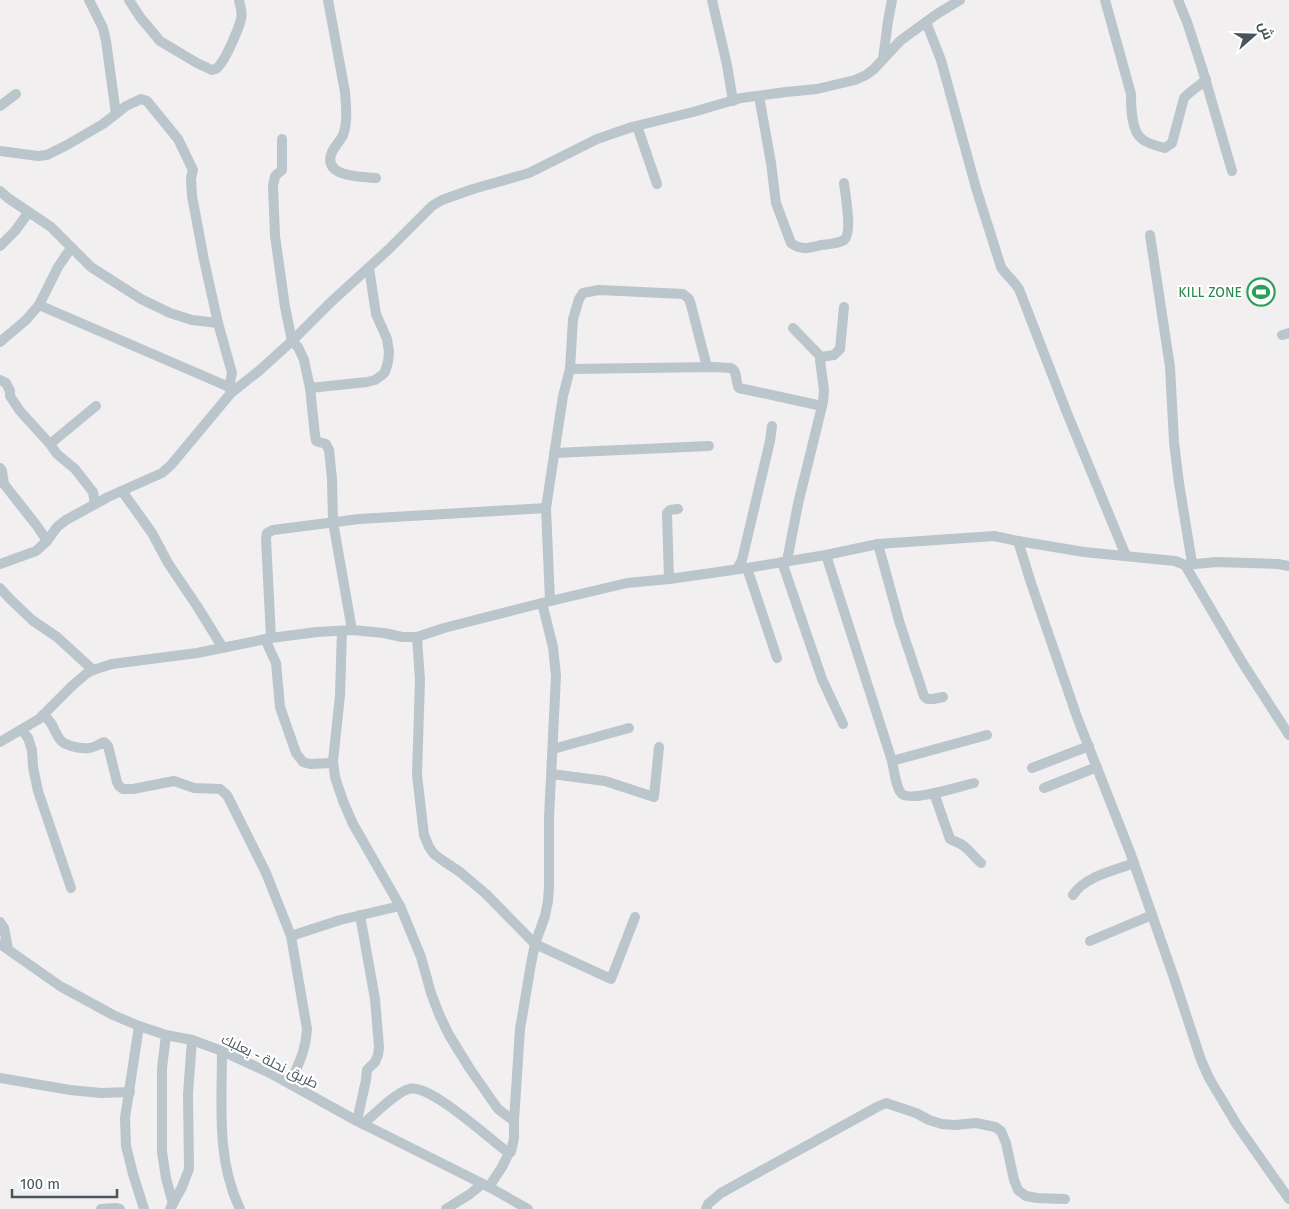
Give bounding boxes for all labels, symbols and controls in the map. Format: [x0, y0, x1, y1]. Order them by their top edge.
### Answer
north arrow [1229, 10, 1279, 60]
text: ش [1255, 19, 1277, 42]
sports icon: KILL ZONE [1246, 277, 1276, 307]
place label: KILL ZONE [1178, 284, 1242, 301]
street label: طريق نحلة - بعلبك [218, 1031, 321, 1092]
scale bar [12, 1166, 118, 1198]
text: 100 m [20, 1175, 60, 1193]

